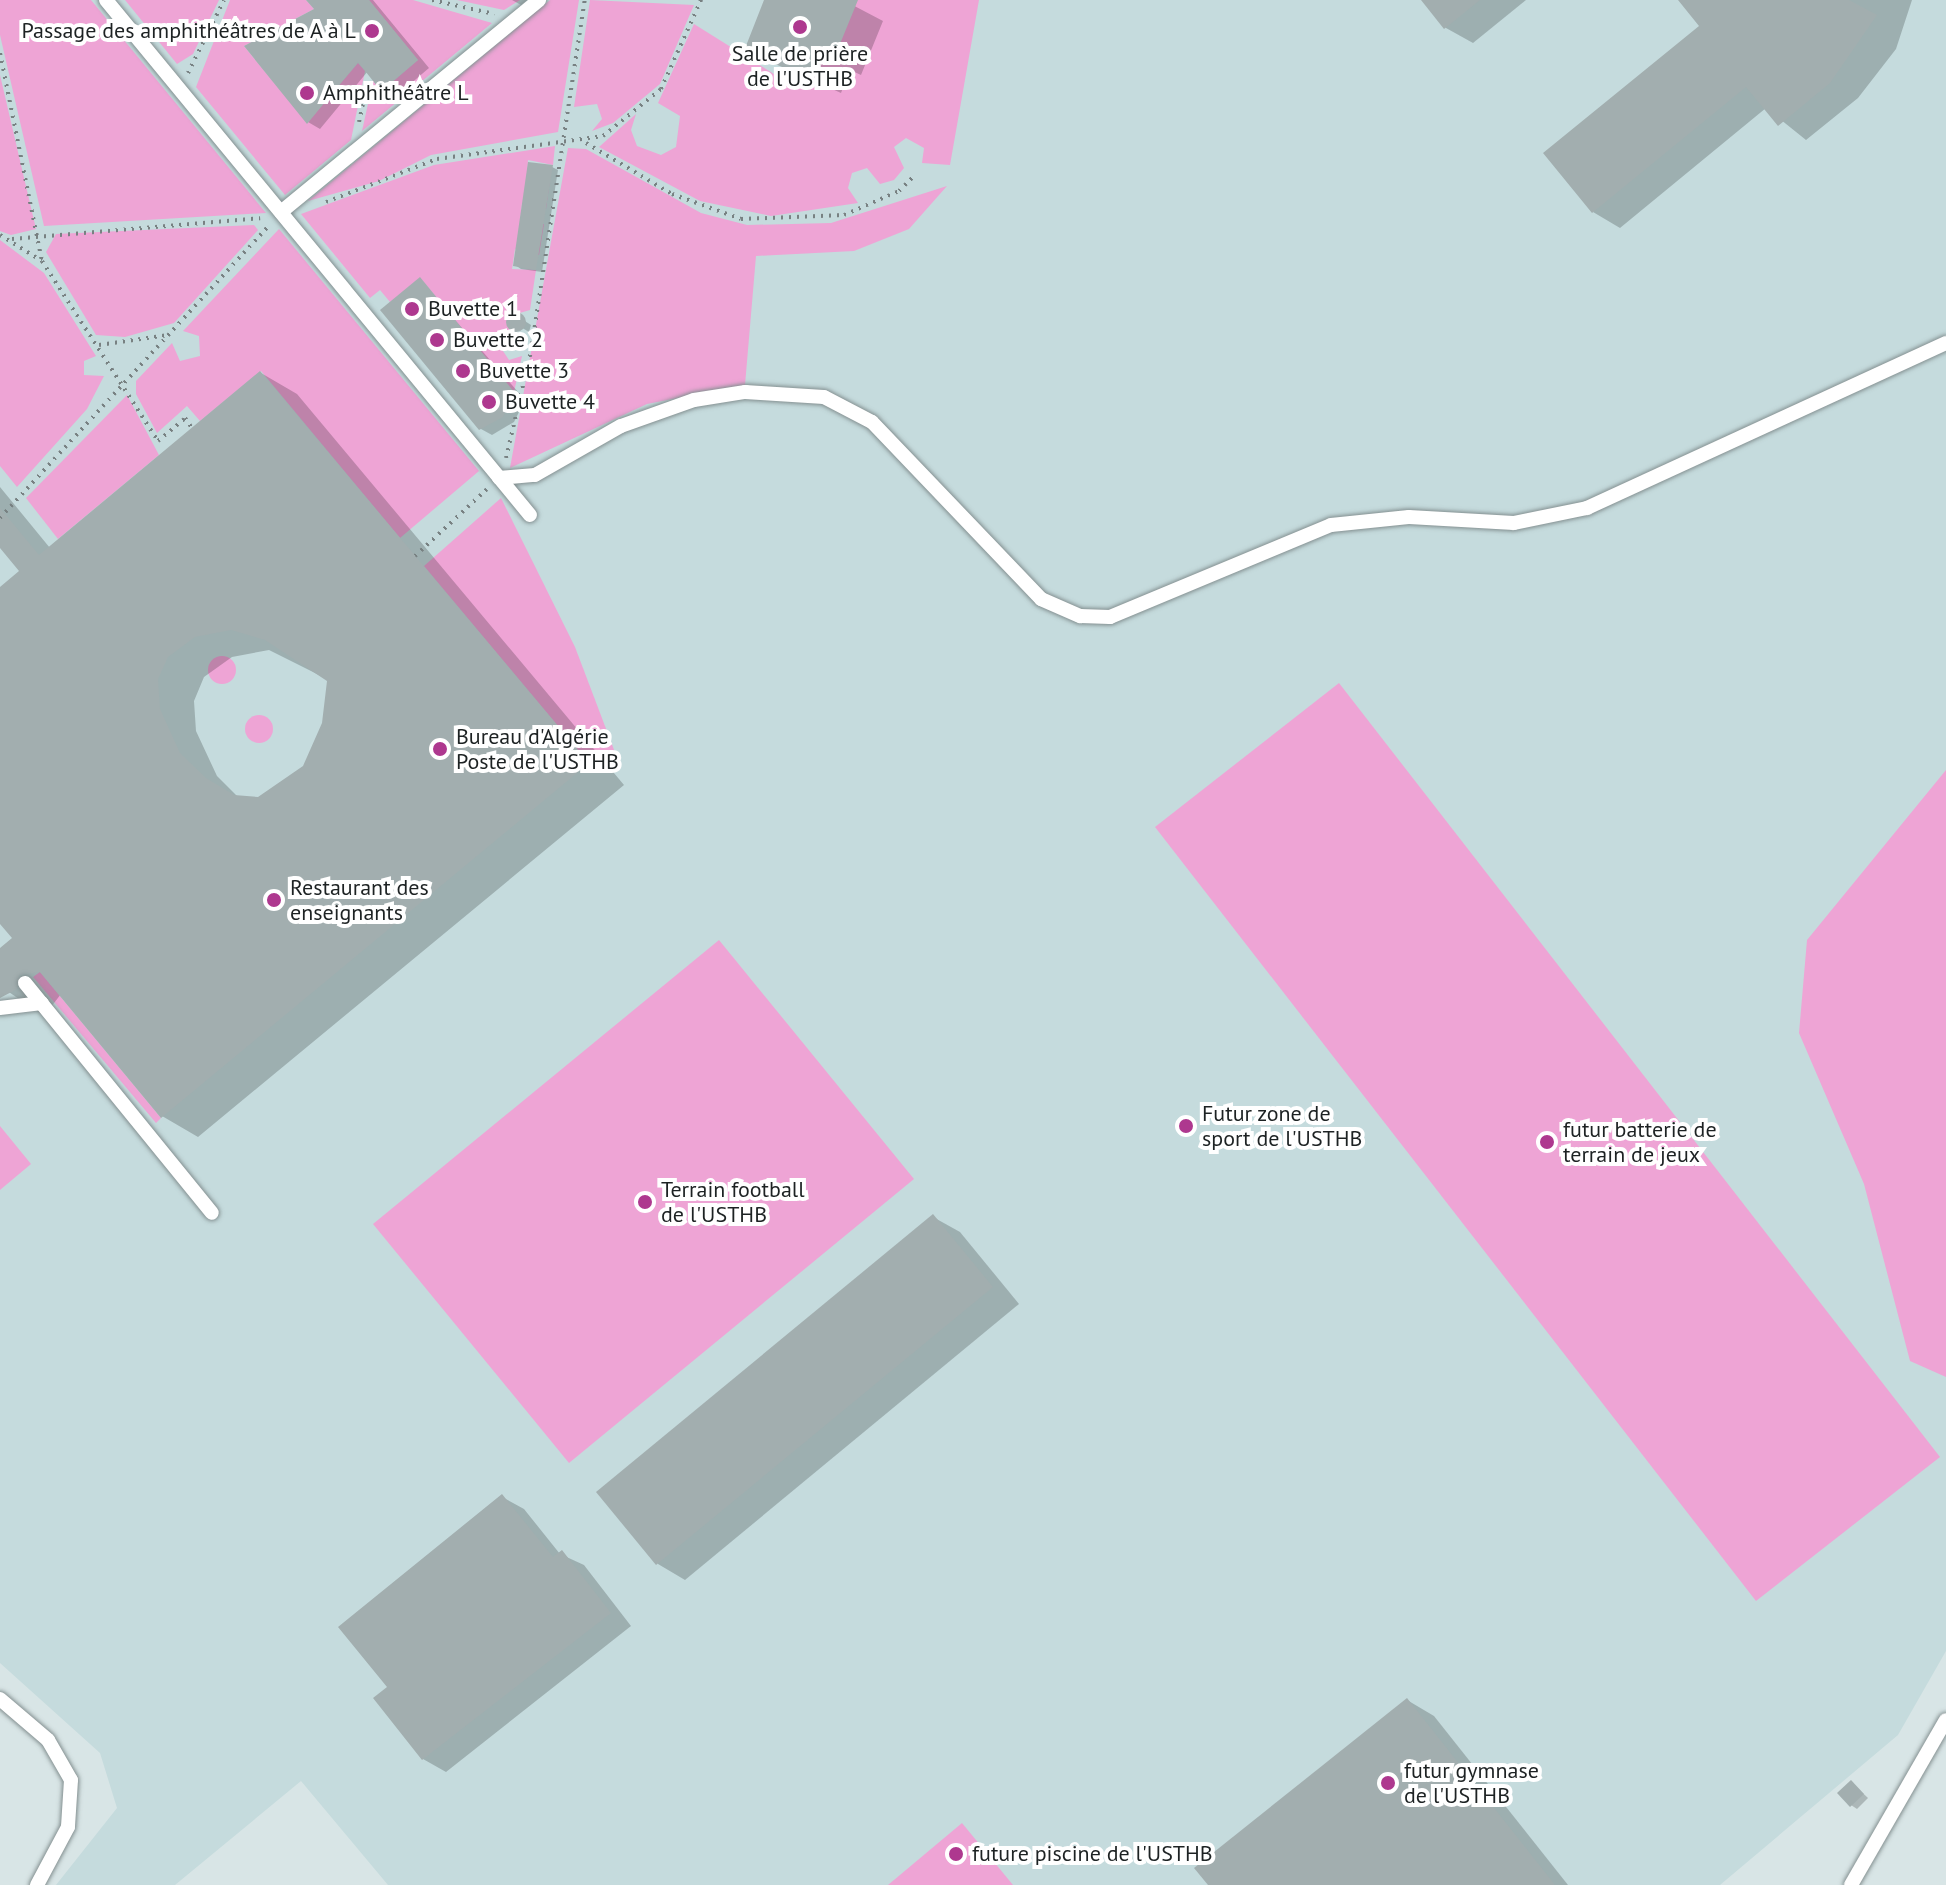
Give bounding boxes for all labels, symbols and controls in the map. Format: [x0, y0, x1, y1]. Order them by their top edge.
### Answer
place label: Passage des amphithéâtres de A à L [20, 18, 356, 44]
marker: Salle de prière de l'USTHB [791, 18, 809, 36]
marker: Passage des amphithéâtres de A à L [363, 22, 381, 40]
place label: Salle de prière de l'USTHB [732, 40, 868, 92]
place label: Amphithéâtre L [323, 80, 469, 106]
marker: Amphithéâtre L [298, 84, 316, 102]
place label: Buvette 1 [428, 296, 518, 322]
marker: Buvette 1 [403, 300, 421, 318]
place label: Buvette 2 [453, 327, 543, 353]
marker: Buvette 2 [428, 331, 446, 349]
place label: Buvette 3 [479, 358, 569, 384]
marker: Buvette 3 [454, 362, 472, 380]
place label: Buvette 4 [505, 389, 595, 415]
marker: Buvette 4 [480, 393, 498, 411]
place label: Bureau d'Algérie Poste de l'USTHB [456, 723, 619, 774]
marker: Bureau d'Algérie Poste de l'USTHB [431, 740, 449, 758]
place label: Restaurant des enseignants [290, 874, 429, 926]
marker: Restaurant des enseignants [265, 891, 283, 909]
place label: Futur zone de sport de l'USTHB [1202, 1100, 1362, 1152]
place label: futur batterie de terrain de jeux [1563, 1116, 1717, 1168]
marker: Futur zone de sport de l'USTHB [1177, 1117, 1195, 1135]
marker: futur batterie de terrain de jeux [1538, 1133, 1556, 1151]
place label: Terrain football de l'USTHB [661, 1176, 805, 1228]
marker: Terrain football de l'USTHB [636, 1193, 654, 1211]
place label: futur gymnase de l'USTHB [1404, 1757, 1539, 1808]
marker: futur gymnase de l'USTHB [1379, 1774, 1397, 1792]
place label: future piscine de l'USTHB [972, 1841, 1213, 1867]
marker: future piscine de l'USTHB [947, 1845, 965, 1863]

